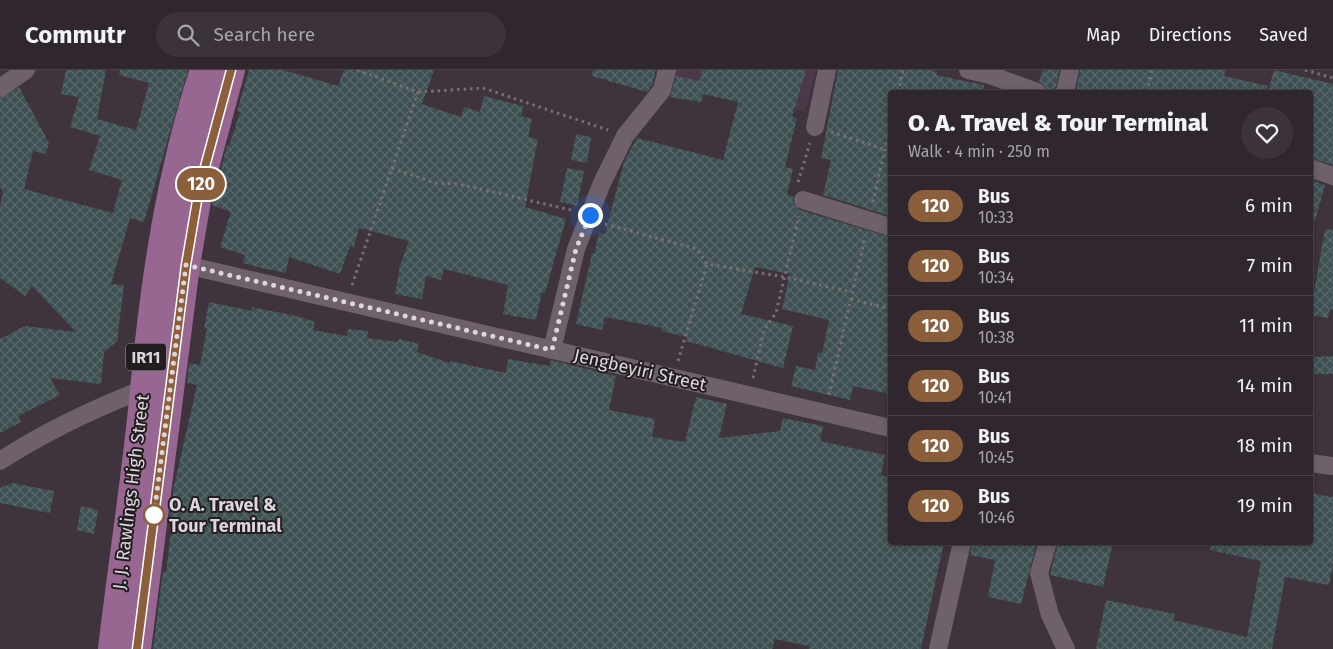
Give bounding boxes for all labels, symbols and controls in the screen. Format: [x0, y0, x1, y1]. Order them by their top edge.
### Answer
search box [156, 12, 506, 57]
text: Commutr [25, 21, 126, 49]
icon: search [174, 21, 202, 49]
text: Search here [214, 23, 315, 46]
text: Map [1086, 24, 1121, 46]
text: Directions [1149, 24, 1231, 46]
text: Saved [1259, 24, 1308, 46]
button: heart [1241, 107, 1293, 159]
text: O. A. Travel & Tour Terminal [908, 109, 1208, 137]
text: Walk · 4 min · 250 m [908, 142, 1050, 161]
line badge: 120 [172, 168, 230, 200]
text: 120 [187, 173, 215, 195]
text: Bus [978, 185, 1010, 208]
text: 6 min [1245, 194, 1293, 217]
text: 120 [921, 195, 950, 217]
your location [578, 203, 603, 228]
text: 10:33 [978, 208, 1014, 227]
text: Bus [978, 245, 1010, 268]
text: 7 min [1247, 254, 1293, 277]
text: 120 [921, 255, 950, 277]
text: 10:34 [978, 268, 1014, 287]
text: Bus [978, 305, 1010, 328]
text: 11 min [1239, 314, 1293, 337]
text: 120 [921, 315, 950, 337]
text: 10:38 [978, 328, 1015, 347]
road number: IR11 [126, 344, 166, 370]
street label: Jengbeyiri Street [572, 344, 709, 396]
text: Bus [978, 365, 1010, 388]
text: 14 min [1237, 374, 1293, 397]
text: 120 [921, 375, 950, 397]
text: 10:41 [978, 388, 1012, 407]
street label: J. J. Rawlings High Street [108, 393, 154, 591]
text: Bus [978, 425, 1010, 448]
text: 18 min [1236, 434, 1293, 457]
text: 120 [921, 435, 950, 457]
text: 10:45 [978, 448, 1014, 467]
text: Bus [978, 485, 1010, 508]
place label: O. A. Travel & Tour Terminal [169, 494, 282, 537]
text: 19 min [1237, 494, 1293, 517]
text: 120 [921, 495, 950, 517]
marker: O. A. Travel & Tour Terminal [143, 504, 165, 526]
text: 10:46 [978, 508, 1015, 527]

